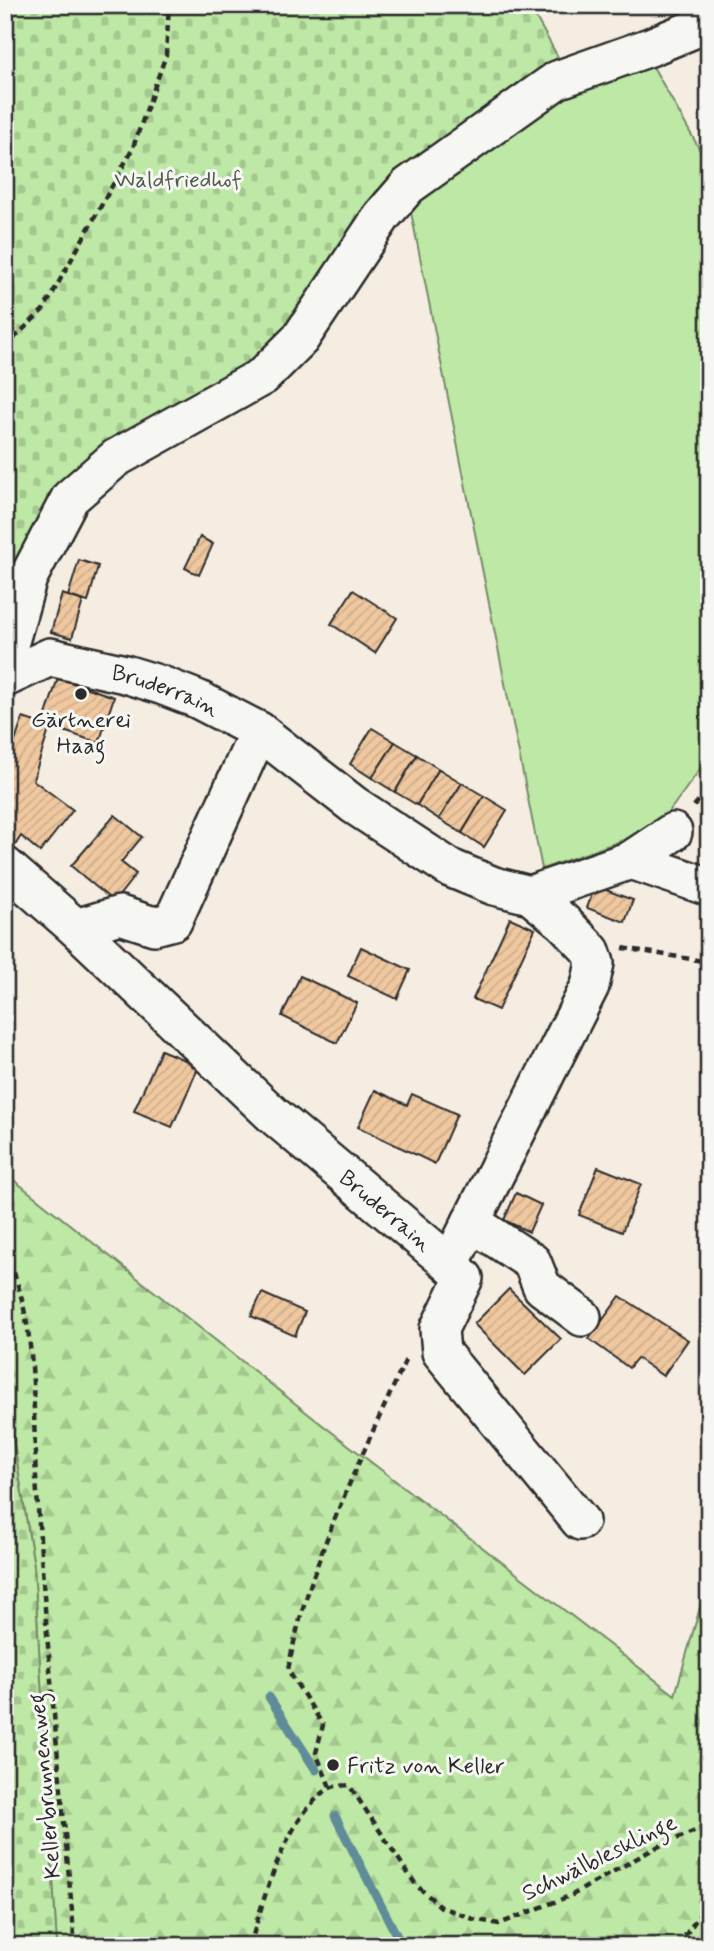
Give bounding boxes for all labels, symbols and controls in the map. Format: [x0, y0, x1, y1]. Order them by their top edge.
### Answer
park label: Waldfriedhof [114, 166, 242, 196]
street label: Bruderrain [109, 658, 224, 725]
marker: Gärtnerei Haag [73, 686, 89, 702]
place label: Gärtnerei Haag [31, 706, 131, 764]
street label: Bruderrain [332, 1164, 437, 1259]
street label: Kellerbrunnenweg [23, 1691, 71, 1880]
place label: Fritz von Keller [347, 1752, 505, 1782]
marker: Fritz von Keller [325, 1757, 341, 1773]
street label: Schwälblesklinge [518, 1808, 683, 1911]

